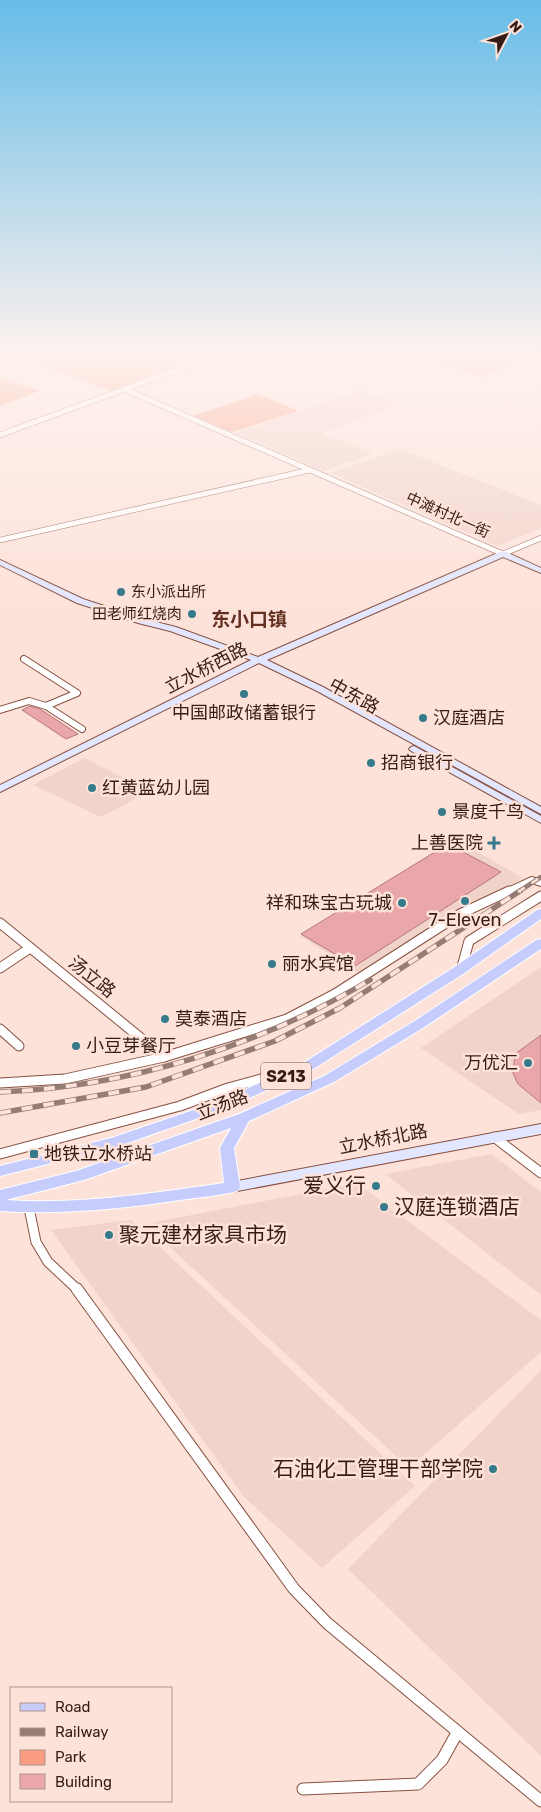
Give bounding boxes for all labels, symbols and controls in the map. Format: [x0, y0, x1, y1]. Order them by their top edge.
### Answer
north arrow [481, 10, 531, 60]
text: N [506, 17, 525, 36]
street label: 中滩村北一街 [403, 488, 493, 542]
place label: 东小派出所 [131, 583, 206, 601]
marker: 东小派出所 [115, 586, 127, 598]
place label: 田老师红烧肉 [92, 605, 182, 623]
marker: 田老师红烧肉 [186, 608, 198, 620]
district label: 东小口镇 [211, 608, 287, 631]
street label: 立水桥西路 [161, 638, 251, 698]
street label: 中东路 [325, 673, 383, 719]
marker: 中国邮政储蓄银行 [238, 688, 250, 700]
place label: 中国邮政储蓄银行 [172, 702, 316, 724]
place label: 汉庭酒店 [433, 707, 505, 729]
marker: 汉庭酒店 [417, 712, 429, 724]
place label: 招商银行 [381, 752, 453, 774]
marker: 招商银行 [365, 757, 377, 769]
place label: 红黄蓝幼儿园 [102, 777, 210, 799]
marker: 红黄蓝幼儿园 [86, 782, 98, 794]
place label: 景度千鸟 [452, 801, 524, 823]
marker: 景度千鸟 [436, 806, 448, 818]
place label: 上善医院 [411, 832, 483, 854]
marker: 上善医院 [487, 836, 501, 850]
place label: 祥和珠宝古玩城 [266, 892, 392, 914]
marker: 7-Eleven [459, 895, 471, 907]
marker: 祥和珠宝古玩城 [396, 897, 408, 909]
place label: 7-Eleven [429, 909, 501, 931]
street label: 汤立路 [64, 951, 120, 1003]
place label: 丽水宾馆 [282, 953, 354, 975]
marker: 丽水宾馆 [266, 958, 278, 970]
place label: 莫泰酒店 [175, 1008, 247, 1030]
marker: 莫泰酒店 [159, 1013, 171, 1025]
place label: 小豆芽餐厅 [86, 1035, 176, 1057]
marker: 小豆芽餐厅 [70, 1040, 82, 1052]
place label: 万优汇 [464, 1052, 518, 1074]
marker: 万优汇 [522, 1057, 534, 1069]
road number: S213 [261, 1062, 311, 1090]
street label: 立汤路 [193, 1085, 251, 1125]
street label: 立水桥北路 [337, 1120, 429, 1158]
place label: 地铁立水桥站 [44, 1143, 152, 1165]
marker: 地铁立水桥站 [28, 1148, 40, 1160]
place label: 爱义行 [303, 1173, 366, 1198]
marker: 爱义行 [370, 1180, 382, 1192]
place label: 汉庭连锁酒店 [394, 1194, 520, 1219]
marker: 汉庭连锁酒店 [378, 1201, 390, 1213]
place label: 聚元建材家具市场 [119, 1222, 287, 1247]
marker: 聚元建材家具市场 [103, 1229, 115, 1241]
place label: 石油化工管理干部学院 [273, 1456, 483, 1481]
marker: 石油化工管理干部学院 [487, 1463, 499, 1475]
legend [10, 1687, 172, 1802]
text: Road [55, 1698, 91, 1716]
text: Railway [55, 1723, 109, 1741]
text: Park [55, 1748, 86, 1766]
text: Building [55, 1773, 112, 1791]

